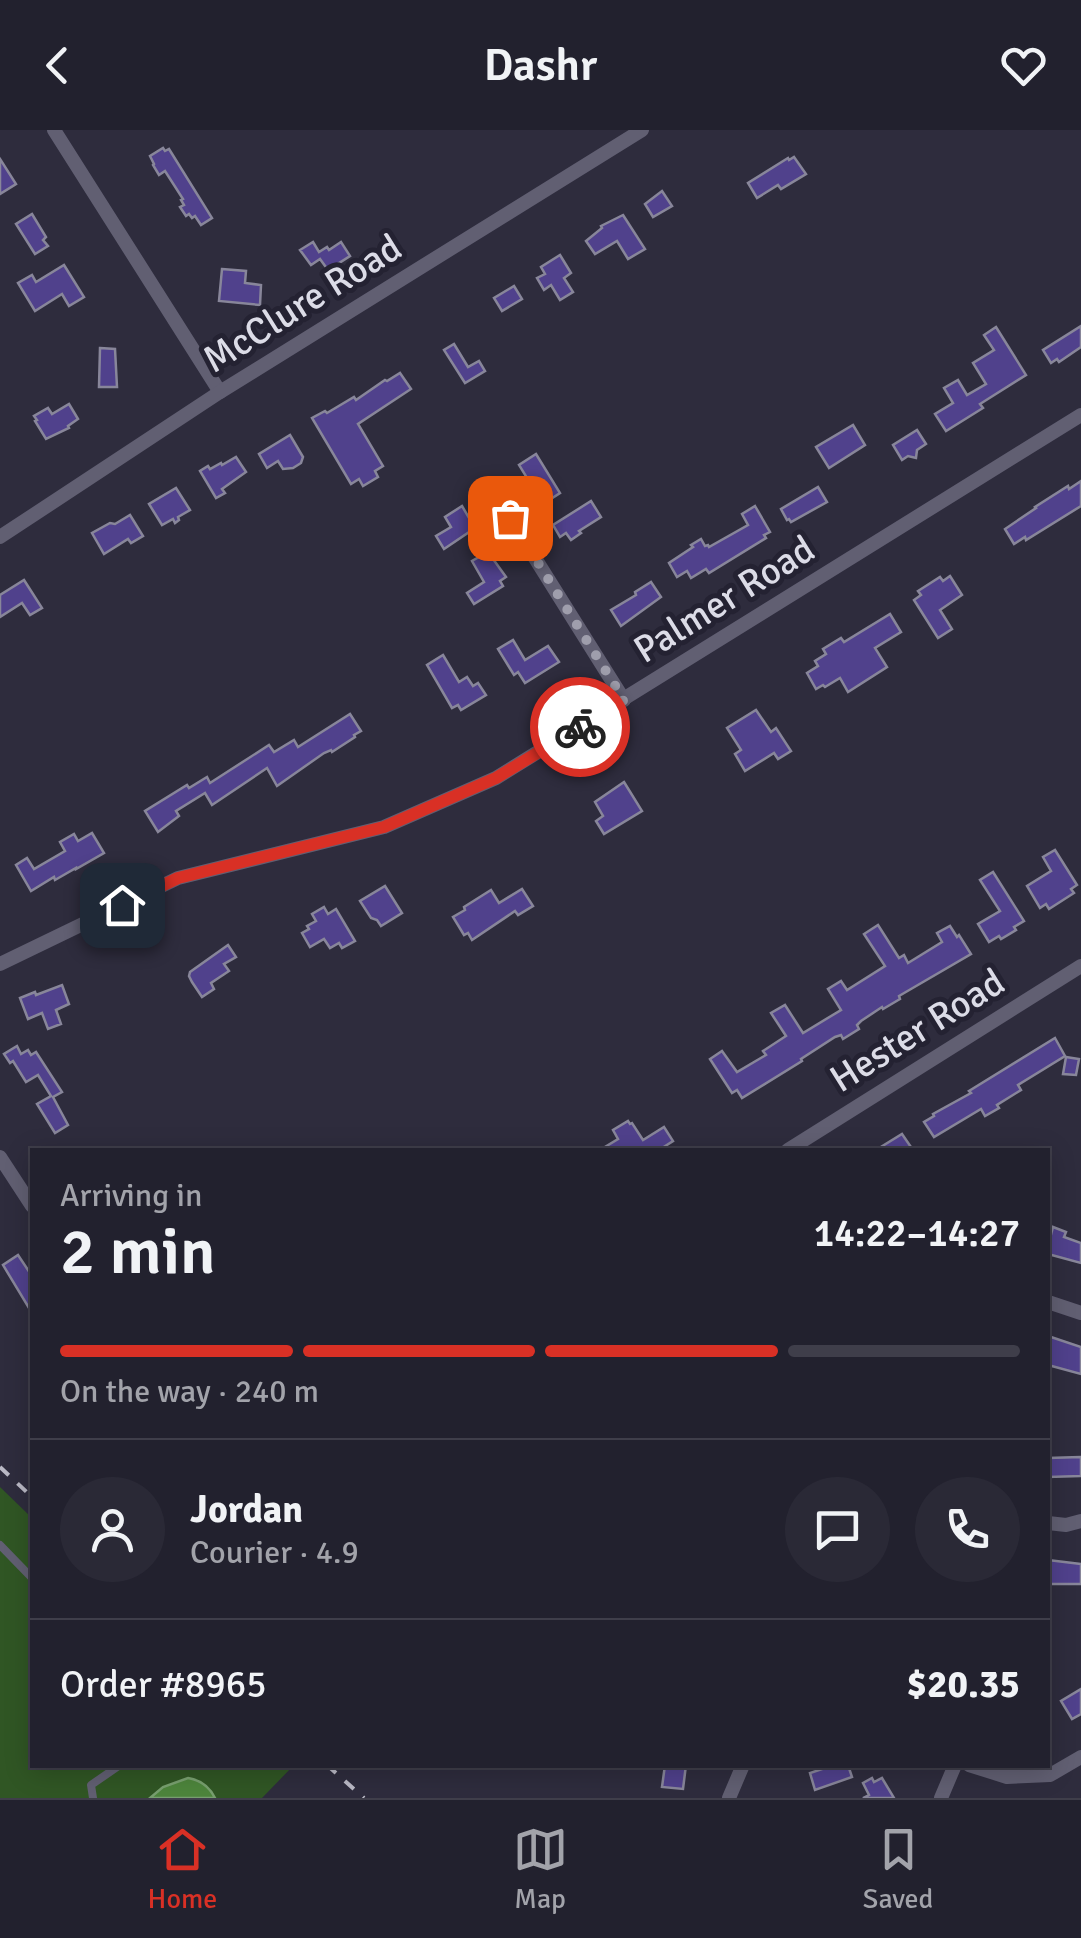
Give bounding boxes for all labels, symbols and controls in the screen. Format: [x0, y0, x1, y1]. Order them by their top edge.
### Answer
icon: back [30, 38, 85, 93]
text: Dashr [484, 38, 597, 93]
icon: heart [996, 38, 1051, 93]
street label: McClure Road [194, 224, 410, 383]
pin [468, 476, 553, 561]
icon: bag [483, 491, 538, 546]
street label: Palmer Road [625, 525, 823, 673]
courier [530, 677, 630, 777]
icon: bike [553, 700, 608, 755]
pin [80, 863, 165, 948]
icon: home [95, 878, 150, 933]
street label: Hester Road [821, 958, 1013, 1103]
text: Arriving in [60, 1176, 202, 1215]
text: 14:22–14:27 [814, 1210, 1020, 1257]
text: 2 min [60, 1212, 216, 1292]
text: On the way · 240 m [60, 1372, 319, 1411]
button: person [60, 1477, 165, 1582]
button: chat [785, 1477, 890, 1582]
button: phone [915, 1477, 1020, 1582]
text: Jordan [190, 1486, 303, 1533]
text: Courier · 4.9 [190, 1533, 359, 1572]
text: Order #8965 [60, 1661, 267, 1708]
text: $20.35 [907, 1661, 1020, 1708]
tab: Home [148, 1822, 217, 1916]
tab: Map [513, 1822, 568, 1916]
tab: Saved [863, 1822, 933, 1916]

